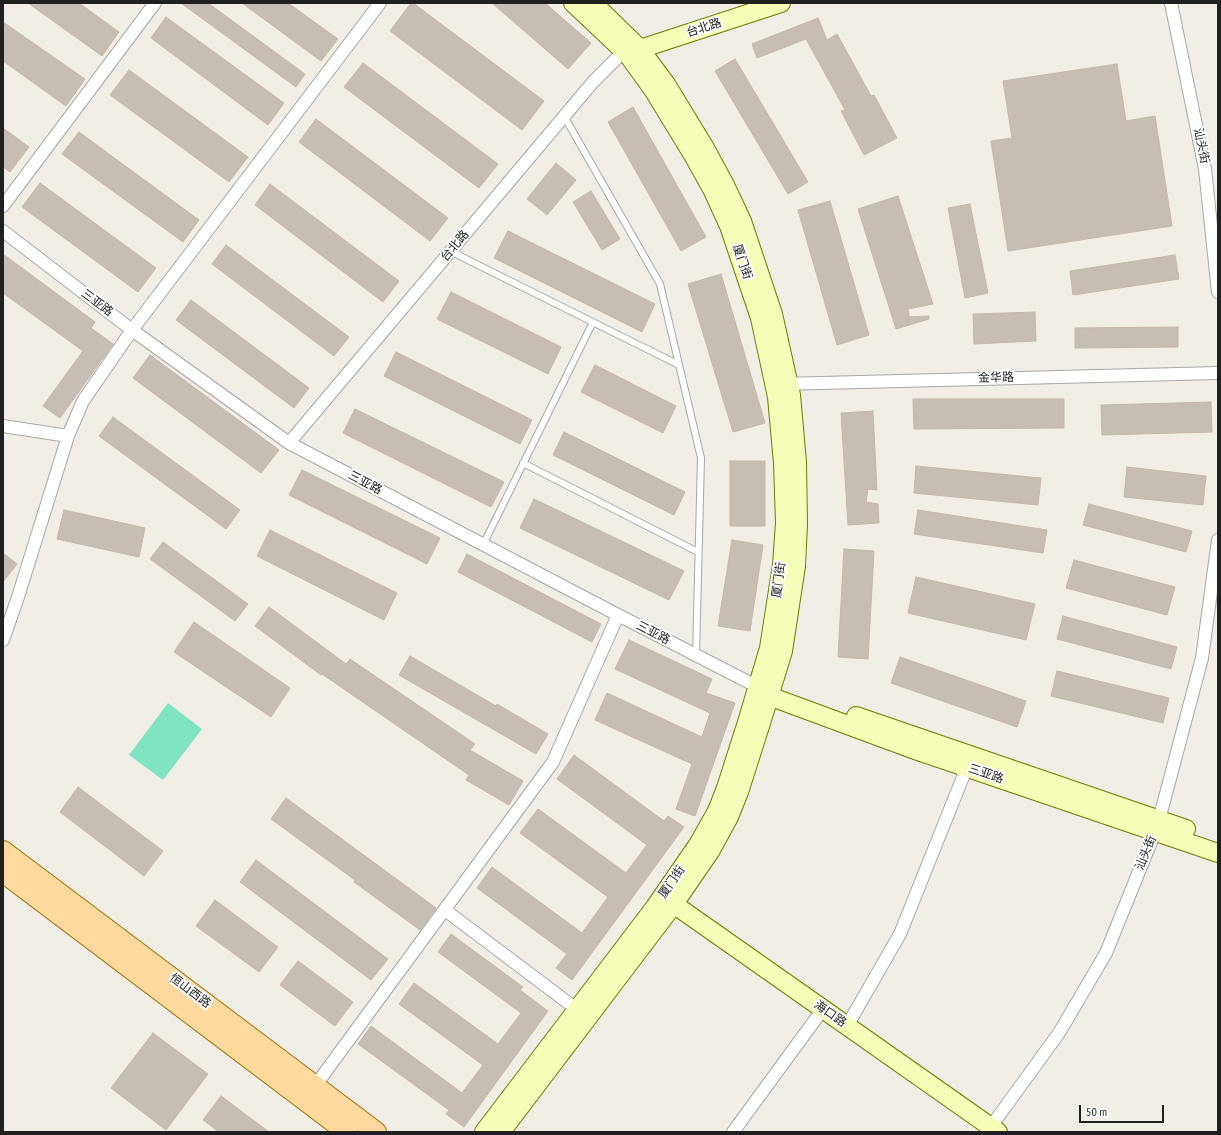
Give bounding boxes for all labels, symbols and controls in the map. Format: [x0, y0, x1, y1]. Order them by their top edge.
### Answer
street label: 台北路 [685, 16, 723, 40]
street label: 汕头街 [1190, 127, 1212, 165]
street label: 台北路 [438, 228, 472, 264]
street label: 厦门街 [729, 243, 755, 281]
street label: 三亚路 [78, 286, 116, 320]
street label: 金华路 [978, 370, 1014, 386]
street label: 三亚路 [346, 468, 384, 498]
street label: 厦门街 [769, 561, 789, 599]
street label: 三亚路 [634, 618, 672, 648]
street label: 三亚路 [967, 761, 1005, 787]
street label: 汕头街 [1133, 834, 1159, 872]
street label: 厦门街 [656, 863, 688, 901]
street label: 恒山西路 [166, 971, 214, 1011]
street label: 海口路 [811, 998, 849, 1030]
scale bar [1081, 1097, 1166, 1123]
text: 50 m [1086, 1104, 1107, 1119]

